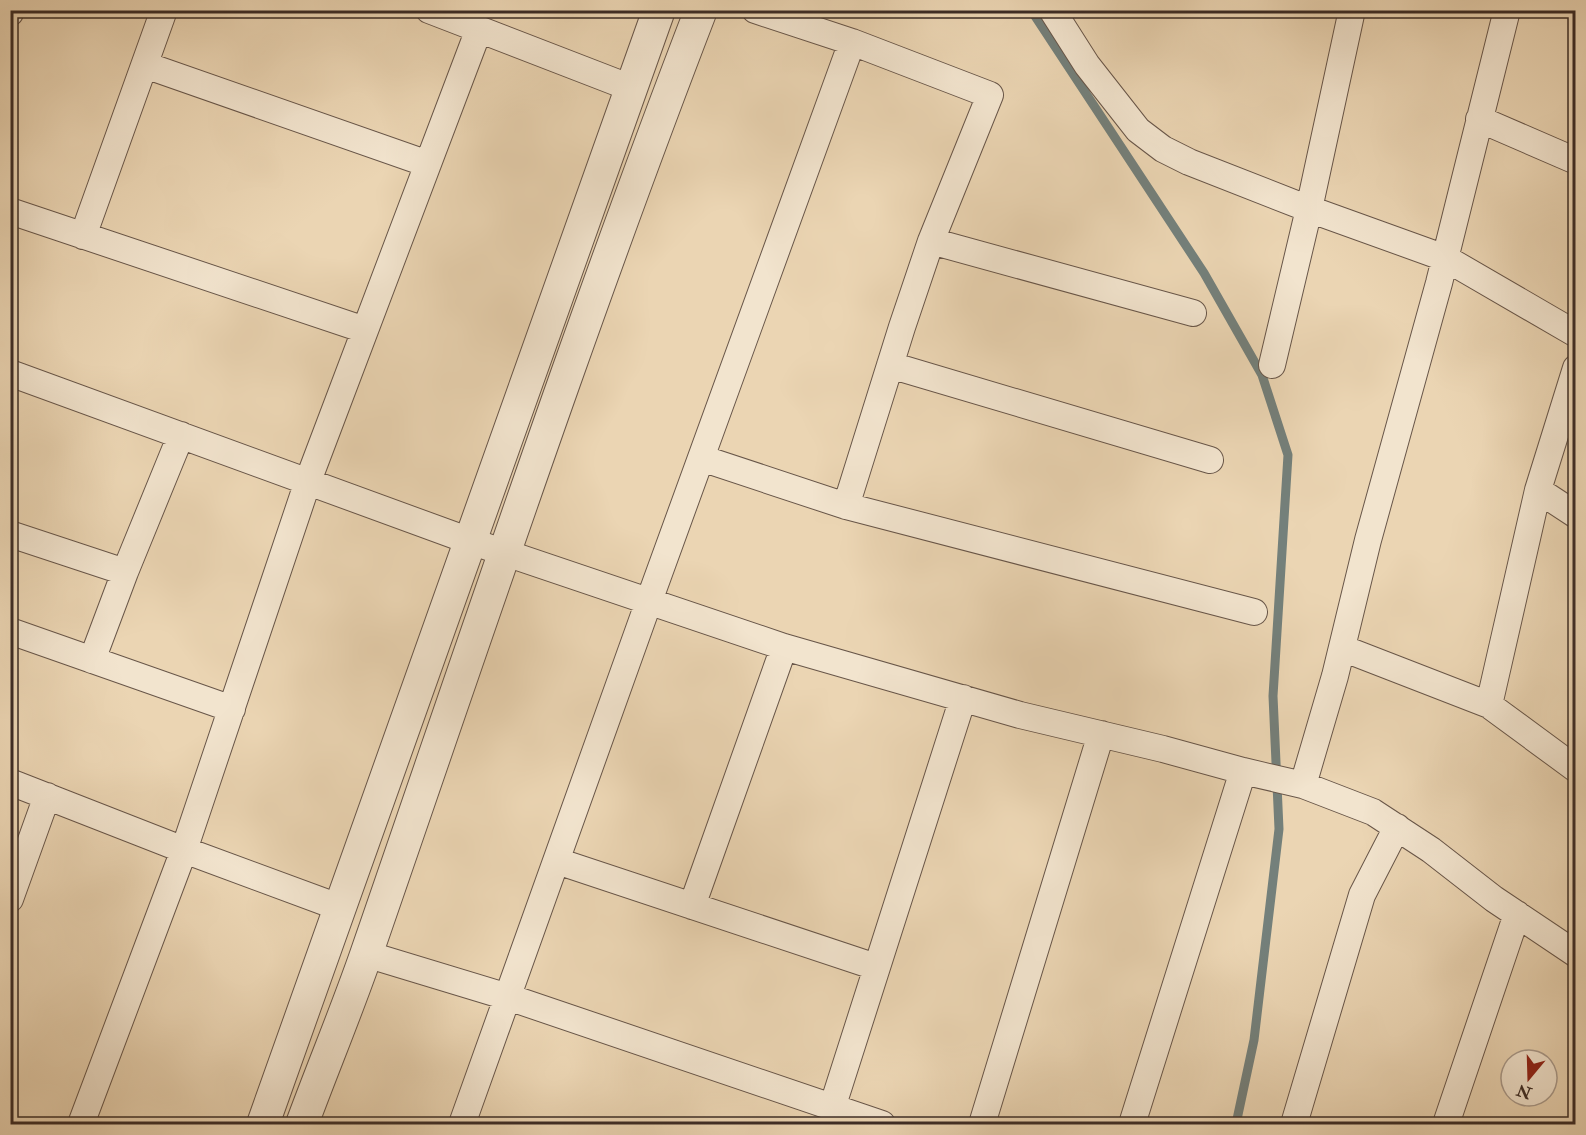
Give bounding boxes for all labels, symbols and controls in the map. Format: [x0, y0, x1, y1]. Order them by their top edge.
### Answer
north arrow [1499, 1048, 1559, 1108]
text: N [1514, 1079, 1535, 1103]

